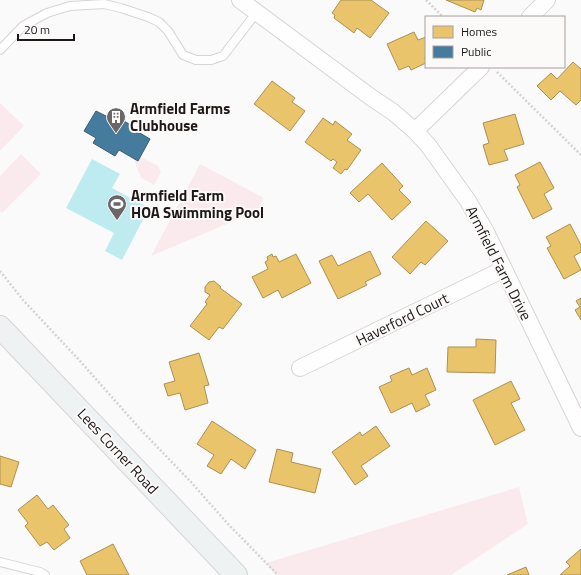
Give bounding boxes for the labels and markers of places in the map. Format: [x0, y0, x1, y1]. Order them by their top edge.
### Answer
place label: Armfield Farms Clubhouse [130, 97, 230, 137]
building icon: Armfield Farms Clubhouse [105, 106, 127, 134]
place label: Armfield Farm HOA Swimming Pool [131, 184, 264, 224]
sports icon: Armfield Farm HOA Swimming Pool [106, 193, 128, 221]

